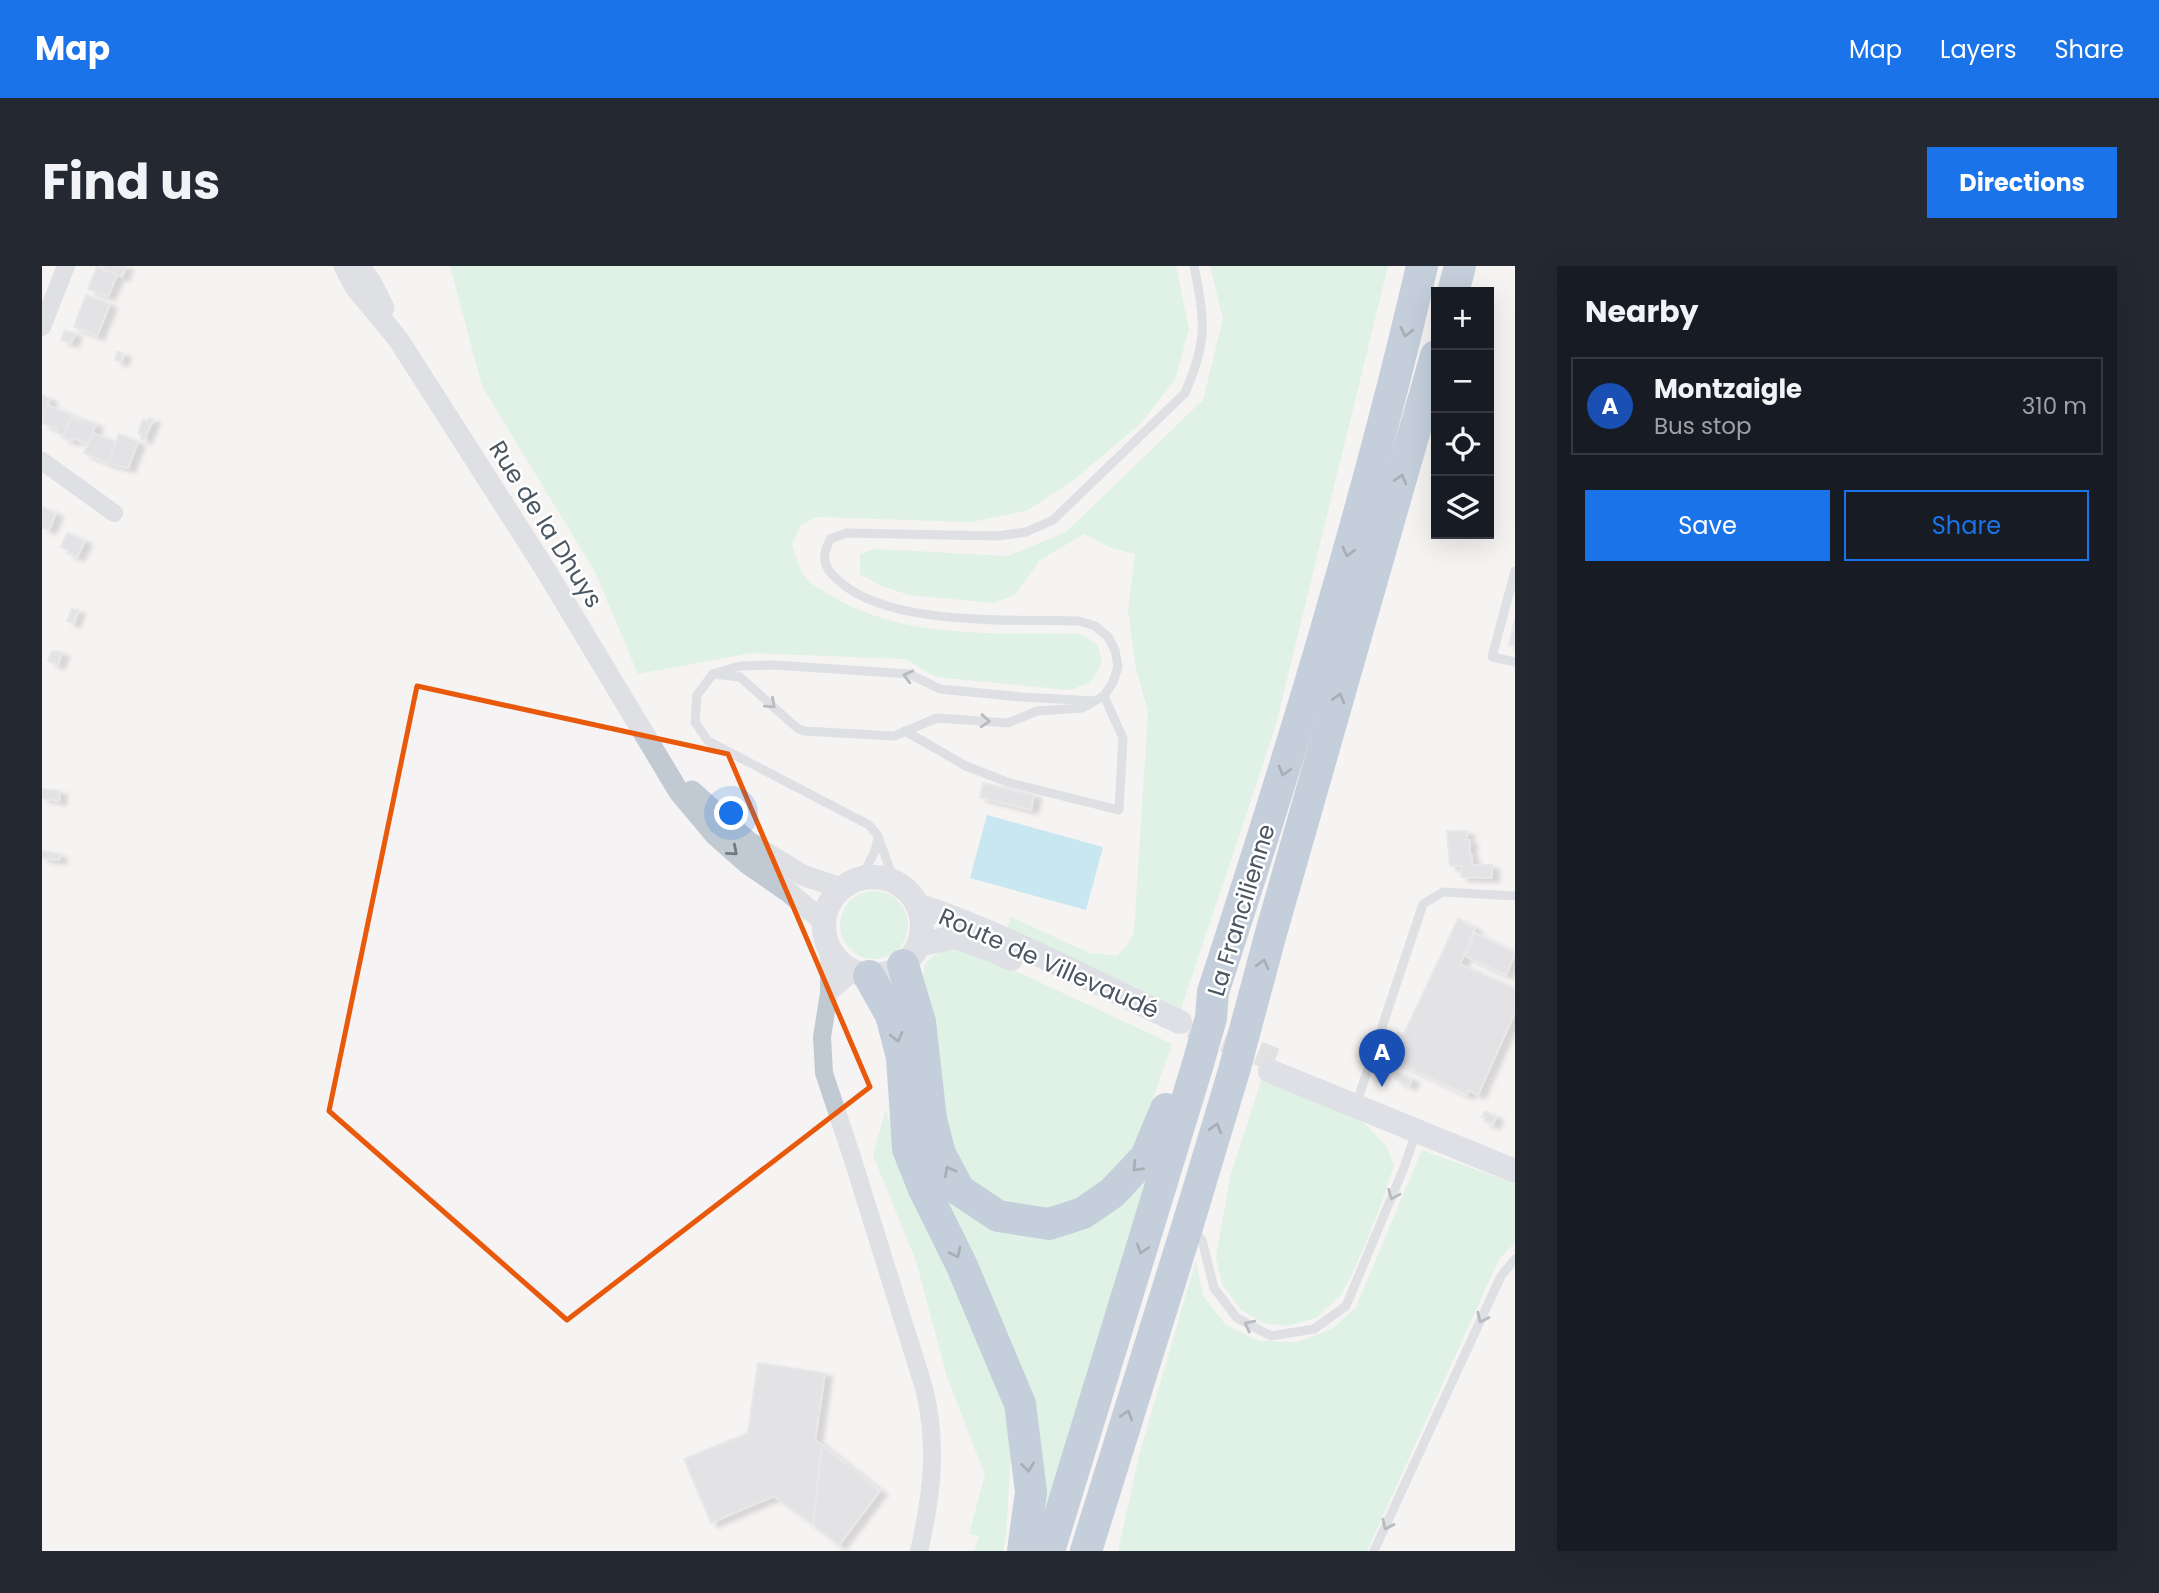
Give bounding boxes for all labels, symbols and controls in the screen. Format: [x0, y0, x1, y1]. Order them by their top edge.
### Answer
text: Map [35, 25, 110, 72]
text: Map [1849, 33, 1902, 66]
text: Layers [1940, 33, 2016, 66]
text: Share [2054, 33, 2124, 66]
button: Directions [1927, 147, 2117, 218]
text: Find us [42, 148, 220, 216]
map controls [1431, 287, 1494, 539]
button: + [1431, 287, 1494, 350]
text: Nearby [1585, 290, 1699, 333]
one-way arrow [1400, 326, 1414, 338]
button: − [1431, 350, 1494, 413]
text: Montzaigle [1654, 371, 1802, 407]
text: A [1602, 390, 1618, 422]
text: 310 m [2022, 390, 2087, 422]
text: Bus stop [1654, 410, 1752, 442]
button: locate [1431, 413, 1494, 476]
street label: Rue de la Dhuys [481, 434, 611, 614]
one-way arrow [1393, 473, 1407, 485]
button: layers [1431, 476, 1494, 539]
button: Save [1585, 490, 1830, 561]
button: Share [1844, 490, 2089, 561]
one-way arrow [1342, 546, 1356, 558]
one-way arrow [902, 670, 914, 684]
one-way arrow [1330, 692, 1345, 704]
one-way arrow [763, 696, 776, 709]
one-way arrow [980, 713, 991, 728]
one-way arrow [1278, 764, 1292, 776]
your location [714, 796, 748, 830]
street label: La Francilienne [1199, 820, 1283, 1000]
one-way arrow [725, 843, 738, 855]
street label: Route de Villevaudé [934, 900, 1164, 1026]
one-way arrow [1255, 958, 1269, 970]
pin: A [1359, 1029, 1405, 1087]
one-way arrow [889, 1031, 903, 1043]
one-way arrow [1207, 1122, 1222, 1134]
one-way arrow [1133, 1159, 1145, 1172]
one-way arrow [944, 1166, 957, 1178]
one-way arrow [1387, 1189, 1401, 1201]
one-way arrow [1135, 1243, 1150, 1255]
one-way arrow [948, 1246, 962, 1258]
one-way arrow [1476, 1311, 1490, 1323]
one-way arrow [1244, 1319, 1256, 1333]
one-way arrow [1119, 1410, 1134, 1422]
one-way arrow [1020, 1462, 1035, 1473]
one-way arrow [1381, 1518, 1395, 1530]

